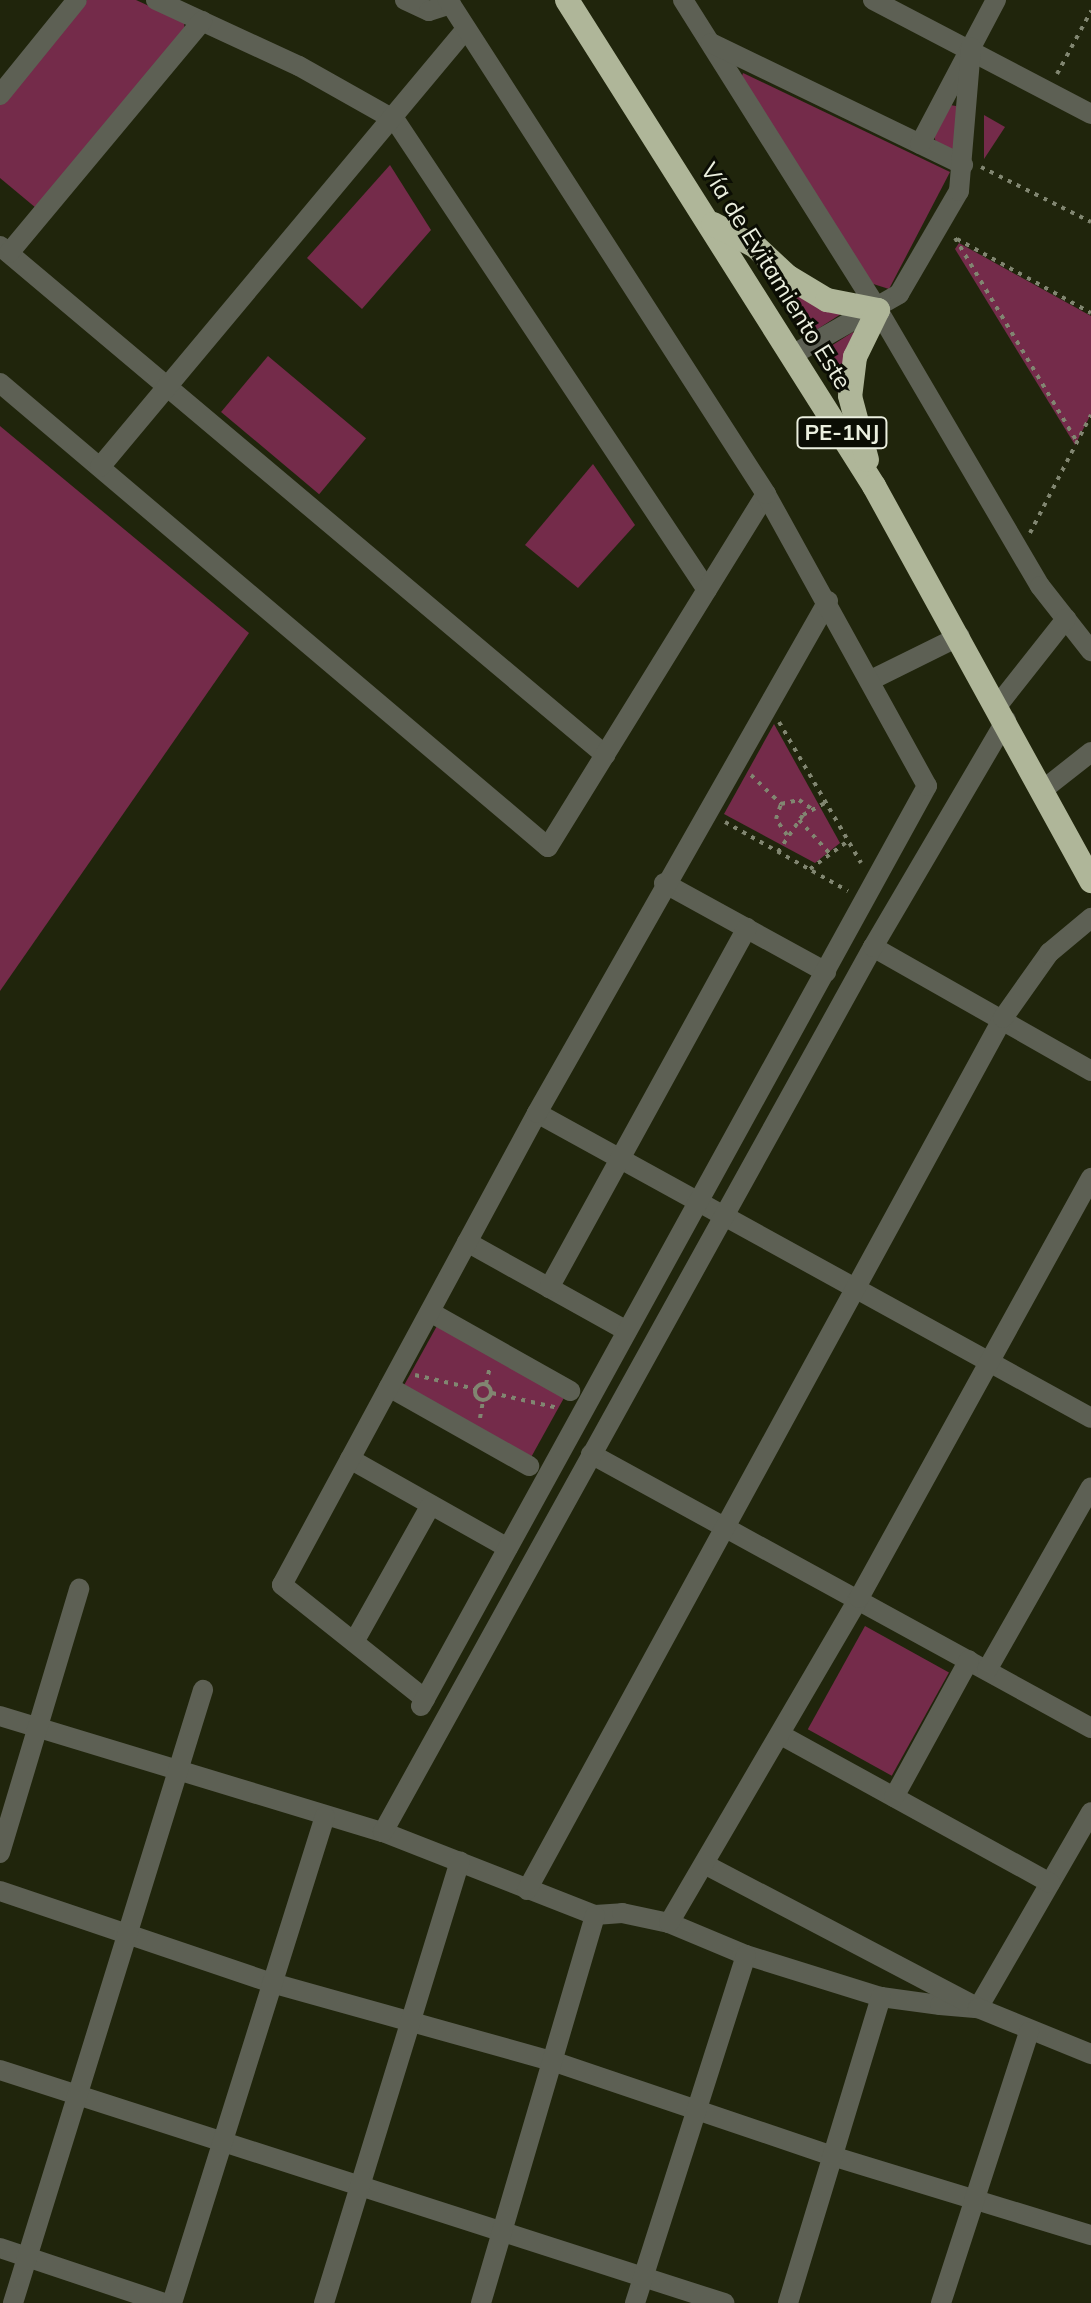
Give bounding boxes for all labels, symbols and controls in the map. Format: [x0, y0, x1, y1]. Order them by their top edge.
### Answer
street label: Vía de Evitamiento Este [695, 158, 857, 394]
road number: PE-1NJ [796, 415, 888, 451]

